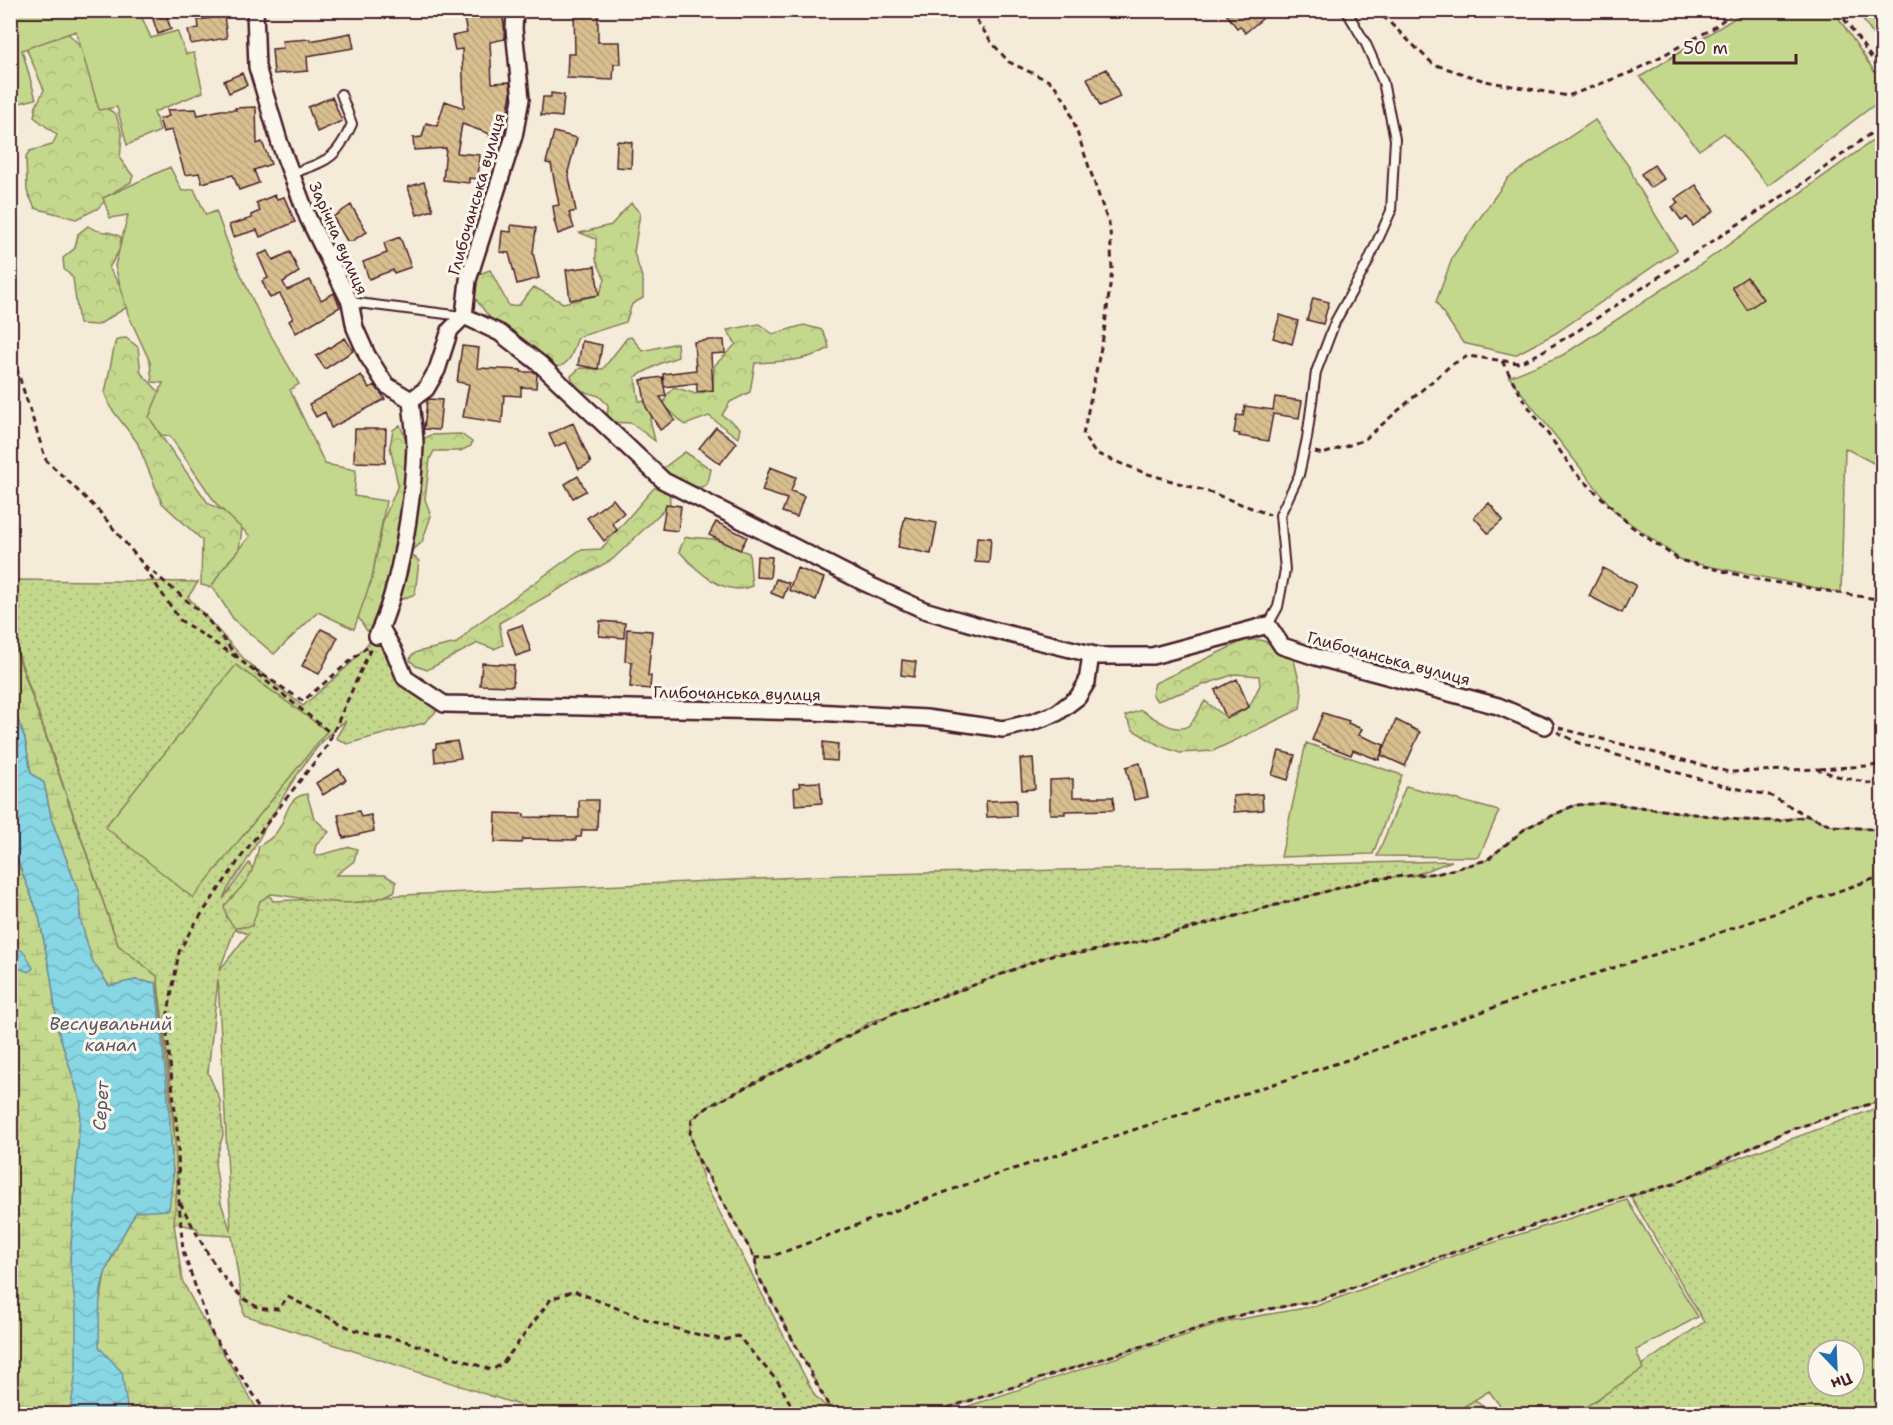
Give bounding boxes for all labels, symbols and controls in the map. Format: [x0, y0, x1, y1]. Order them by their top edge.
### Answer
scale bar [1674, 27, 1796, 65]
text: 50 m [1683, 36, 1728, 60]
street label: Глибочанська вулиця [443, 111, 510, 278]
street label: Зарічна вулиця [304, 178, 373, 298]
street label: Глибочанська вулиця [1305, 627, 1473, 690]
street label: Глибочанська вулиця [653, 682, 821, 705]
water label: Веслувальний канал [49, 1012, 173, 1057]
water label: Серет [87, 1080, 115, 1132]
north arrow [1806, 1338, 1866, 1398]
text: Пн [1828, 1368, 1855, 1395]

